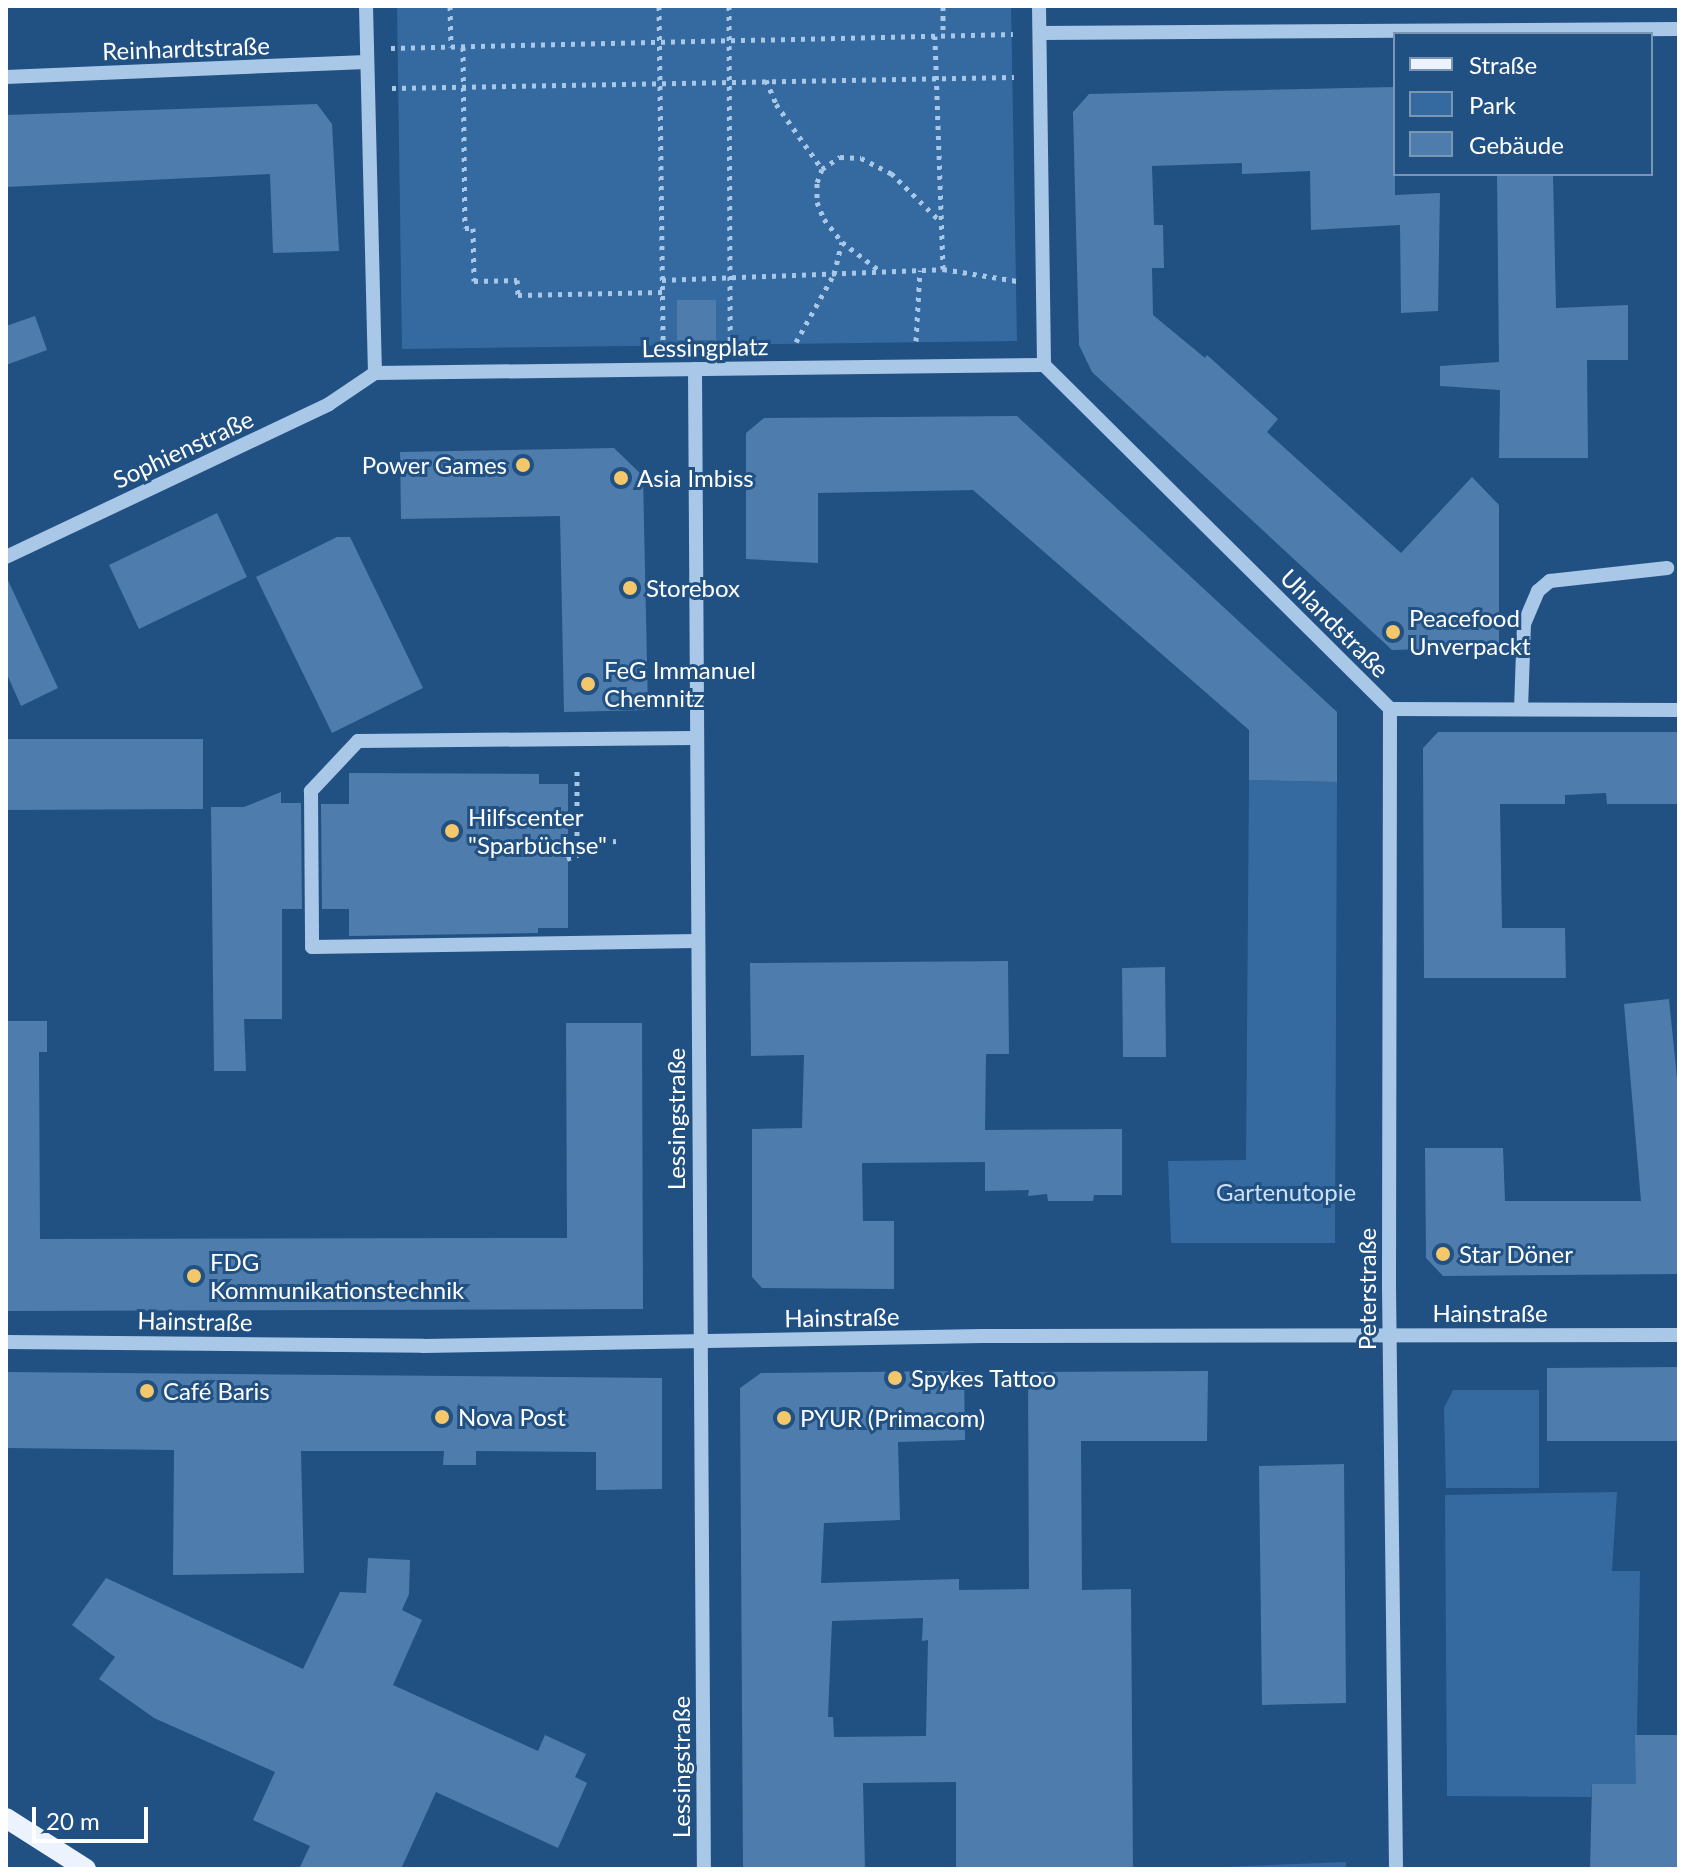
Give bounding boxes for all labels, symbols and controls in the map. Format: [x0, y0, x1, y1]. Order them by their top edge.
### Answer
street label: Reinhardtstraße [102, 31, 270, 65]
legend [1393, 32, 1653, 176]
text: Straße [1469, 50, 1537, 79]
text: Park [1469, 90, 1516, 119]
text: Gebäude [1469, 130, 1564, 159]
street label: Lessingplatz [641, 331, 769, 363]
street label: Sophienstraße [108, 404, 258, 494]
place label: Power Games [361, 451, 507, 479]
marker: Power Games [514, 456, 532, 474]
place label: Asia Imbiss [637, 464, 754, 492]
marker: Asia Imbiss [612, 469, 630, 487]
street label: Uhlandstraße [1275, 563, 1395, 683]
place label: Storebox [646, 574, 740, 602]
marker: Storebox [621, 579, 639, 597]
place label: Peacefood Unverpackt [1409, 604, 1531, 660]
marker: Peacefood Unverpackt [1384, 623, 1402, 641]
place label: FeG Immanuel Chemnitz [604, 656, 756, 712]
marker: FeG Immanuel Chemnitz [579, 675, 597, 693]
place label: Hilfscenter "Sparbüchse" [468, 803, 607, 859]
marker: Hilfscenter "Sparbüchse" [443, 822, 461, 840]
street label: Lessingstraße [662, 1048, 690, 1190]
park label: Gartenutopie [1216, 1178, 1356, 1206]
street label: Peterstraße [1353, 1228, 1381, 1350]
place label: Star Döner [1459, 1240, 1573, 1268]
marker: Star Döner [1434, 1245, 1452, 1263]
place label: FDG Kommunikationstechnik [210, 1248, 464, 1304]
marker: FDG Kommunikationstechnik [185, 1267, 203, 1285]
street label: Hainstraße [1432, 1299, 1548, 1327]
street label: Hainstraße [784, 1302, 900, 1332]
street label: Hainstraße [137, 1306, 253, 1336]
place label: Spykes Tattoo [911, 1364, 1057, 1392]
marker: Spykes Tattoo [886, 1369, 904, 1387]
place label: Café Baris [163, 1377, 270, 1405]
marker: Café Baris [138, 1382, 156, 1400]
place label: Nova Post [458, 1403, 566, 1431]
place label: PYUR (Primacom) [800, 1404, 985, 1432]
marker: Nova Post [433, 1408, 451, 1426]
marker: PYUR (Primacom) [775, 1409, 793, 1427]
street label: Lessingstraße [667, 1696, 695, 1838]
scale bar [36, 1791, 152, 1841]
text: 20 m [46, 1806, 100, 1835]

